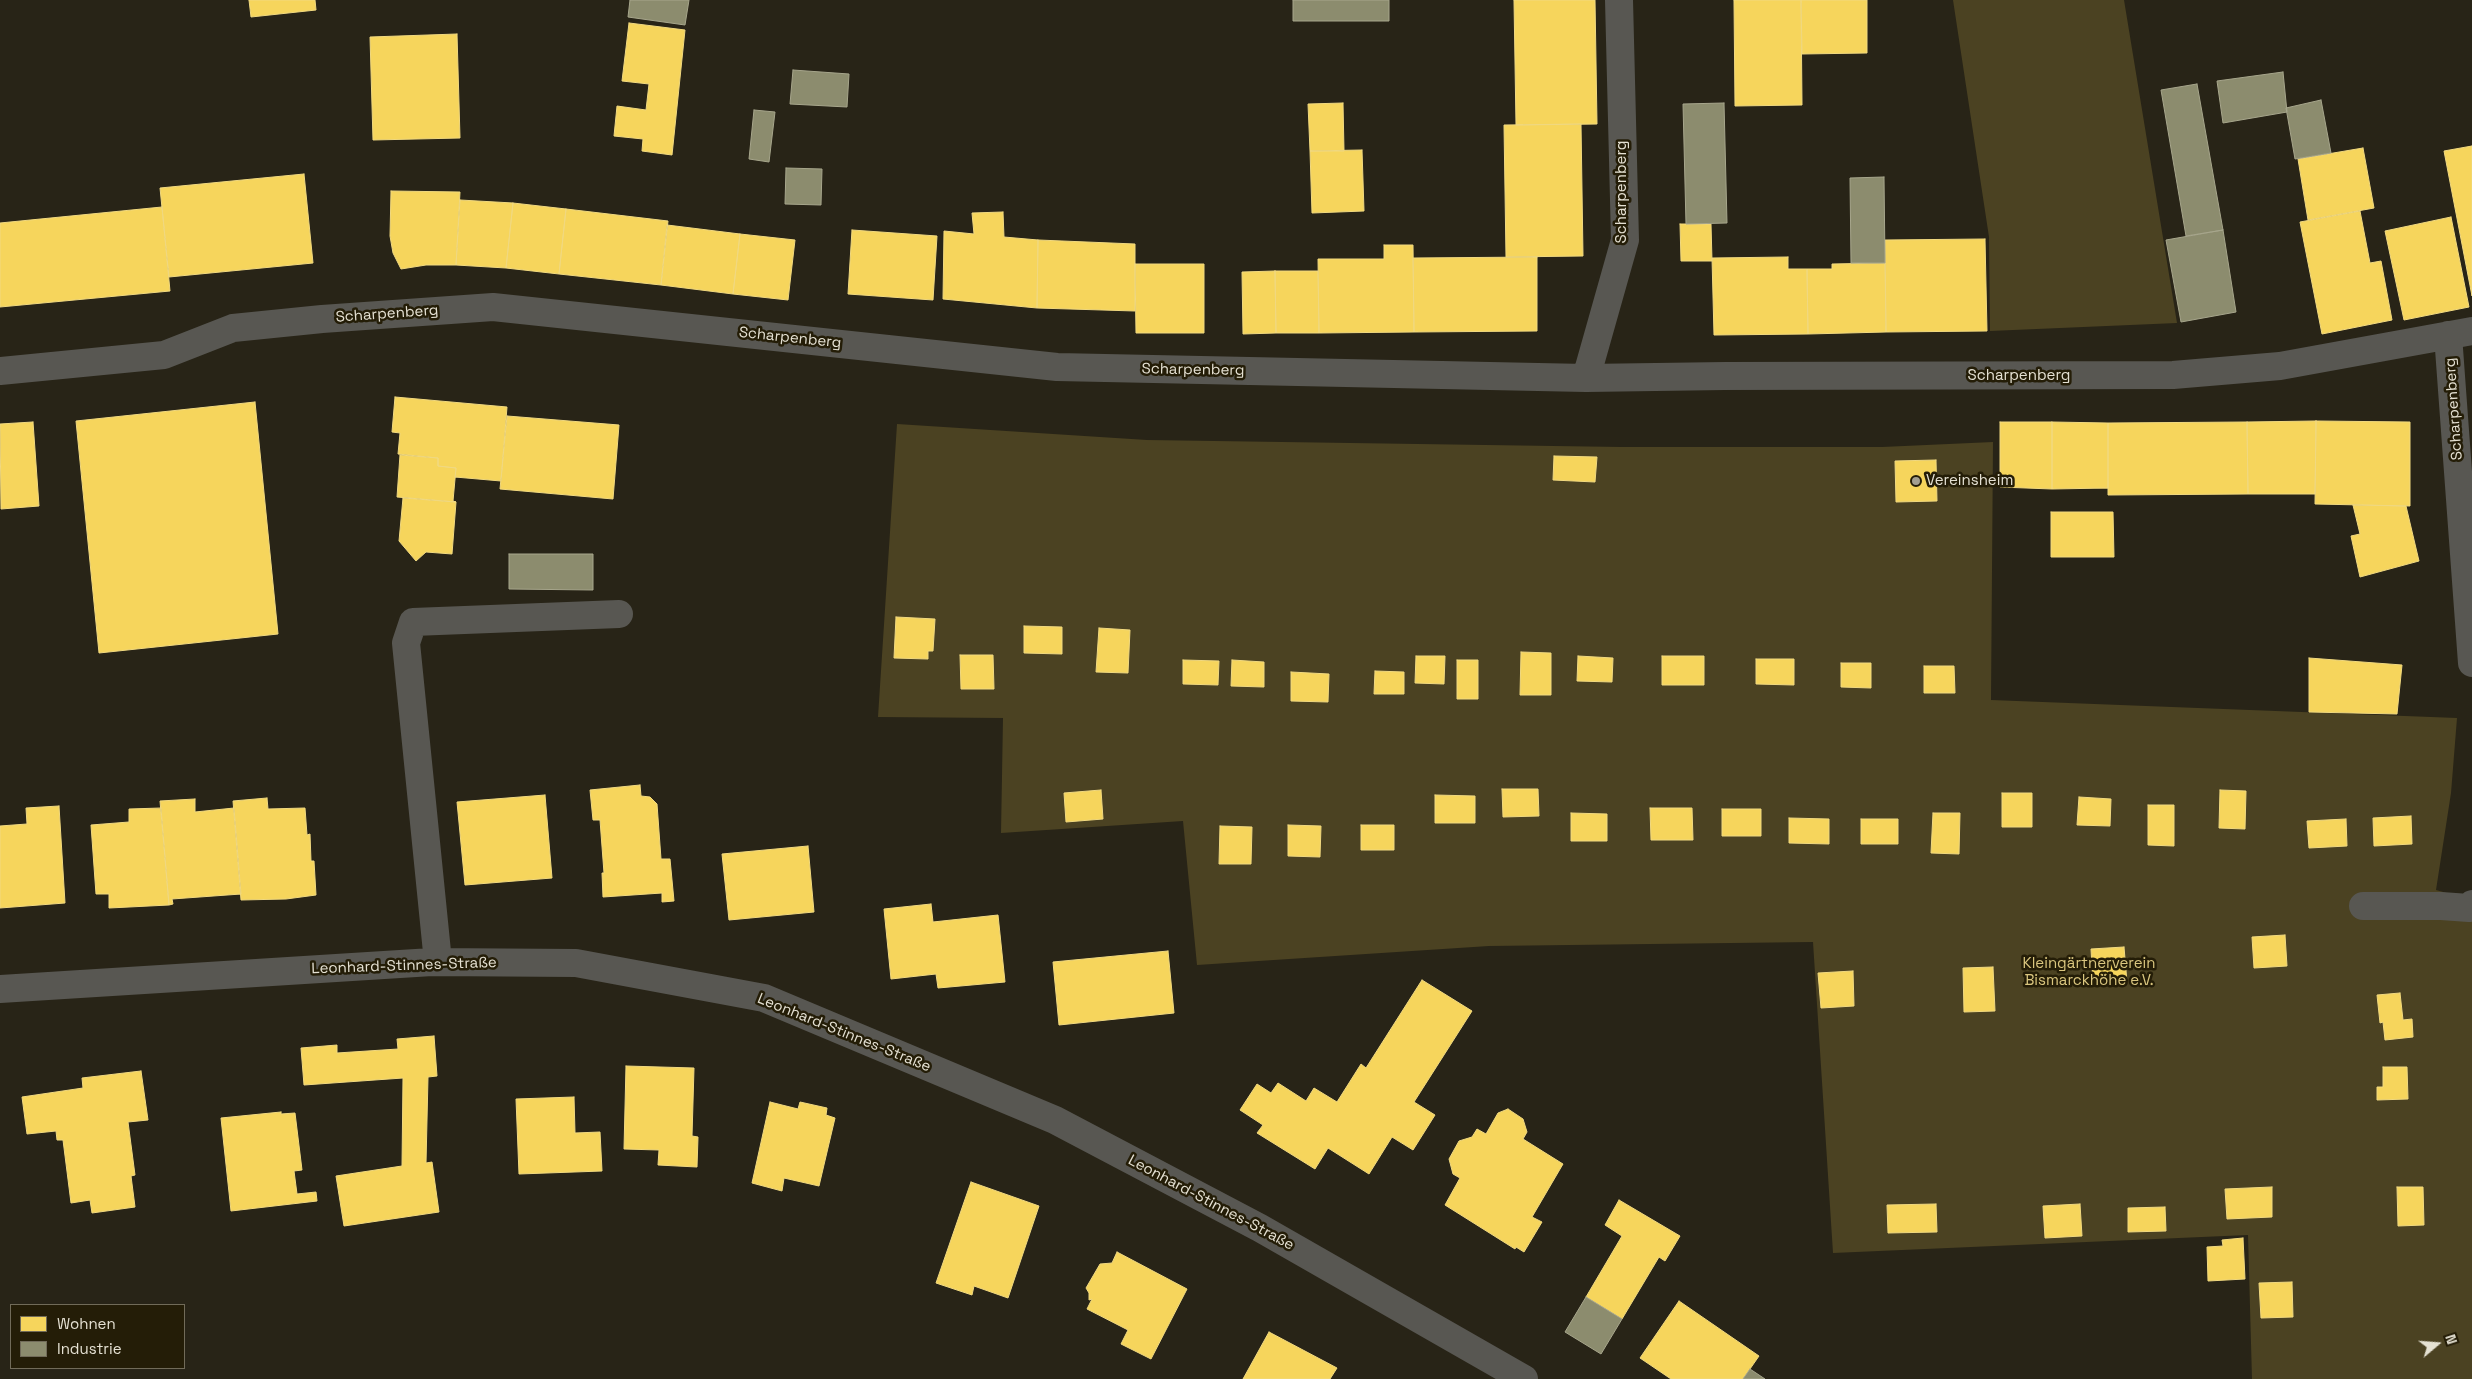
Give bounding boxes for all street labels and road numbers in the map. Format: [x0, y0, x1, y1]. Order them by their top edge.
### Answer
street label: Scharpenberg [1613, 141, 1631, 243]
street label: Scharpenberg [335, 301, 439, 327]
street label: Scharpenberg [738, 324, 842, 352]
street label: Scharpenberg [2441, 357, 2467, 461]
street label: Scharpenberg [1141, 360, 1245, 380]
street label: Scharpenberg [1968, 367, 2070, 385]
street label: Leonhard-Stinnes-Straße [311, 954, 497, 978]
street label: Leonhard-Stinnes-Straße [755, 990, 933, 1076]
street label: Leonhard-Stinnes-Straße [1125, 1152, 1297, 1254]

